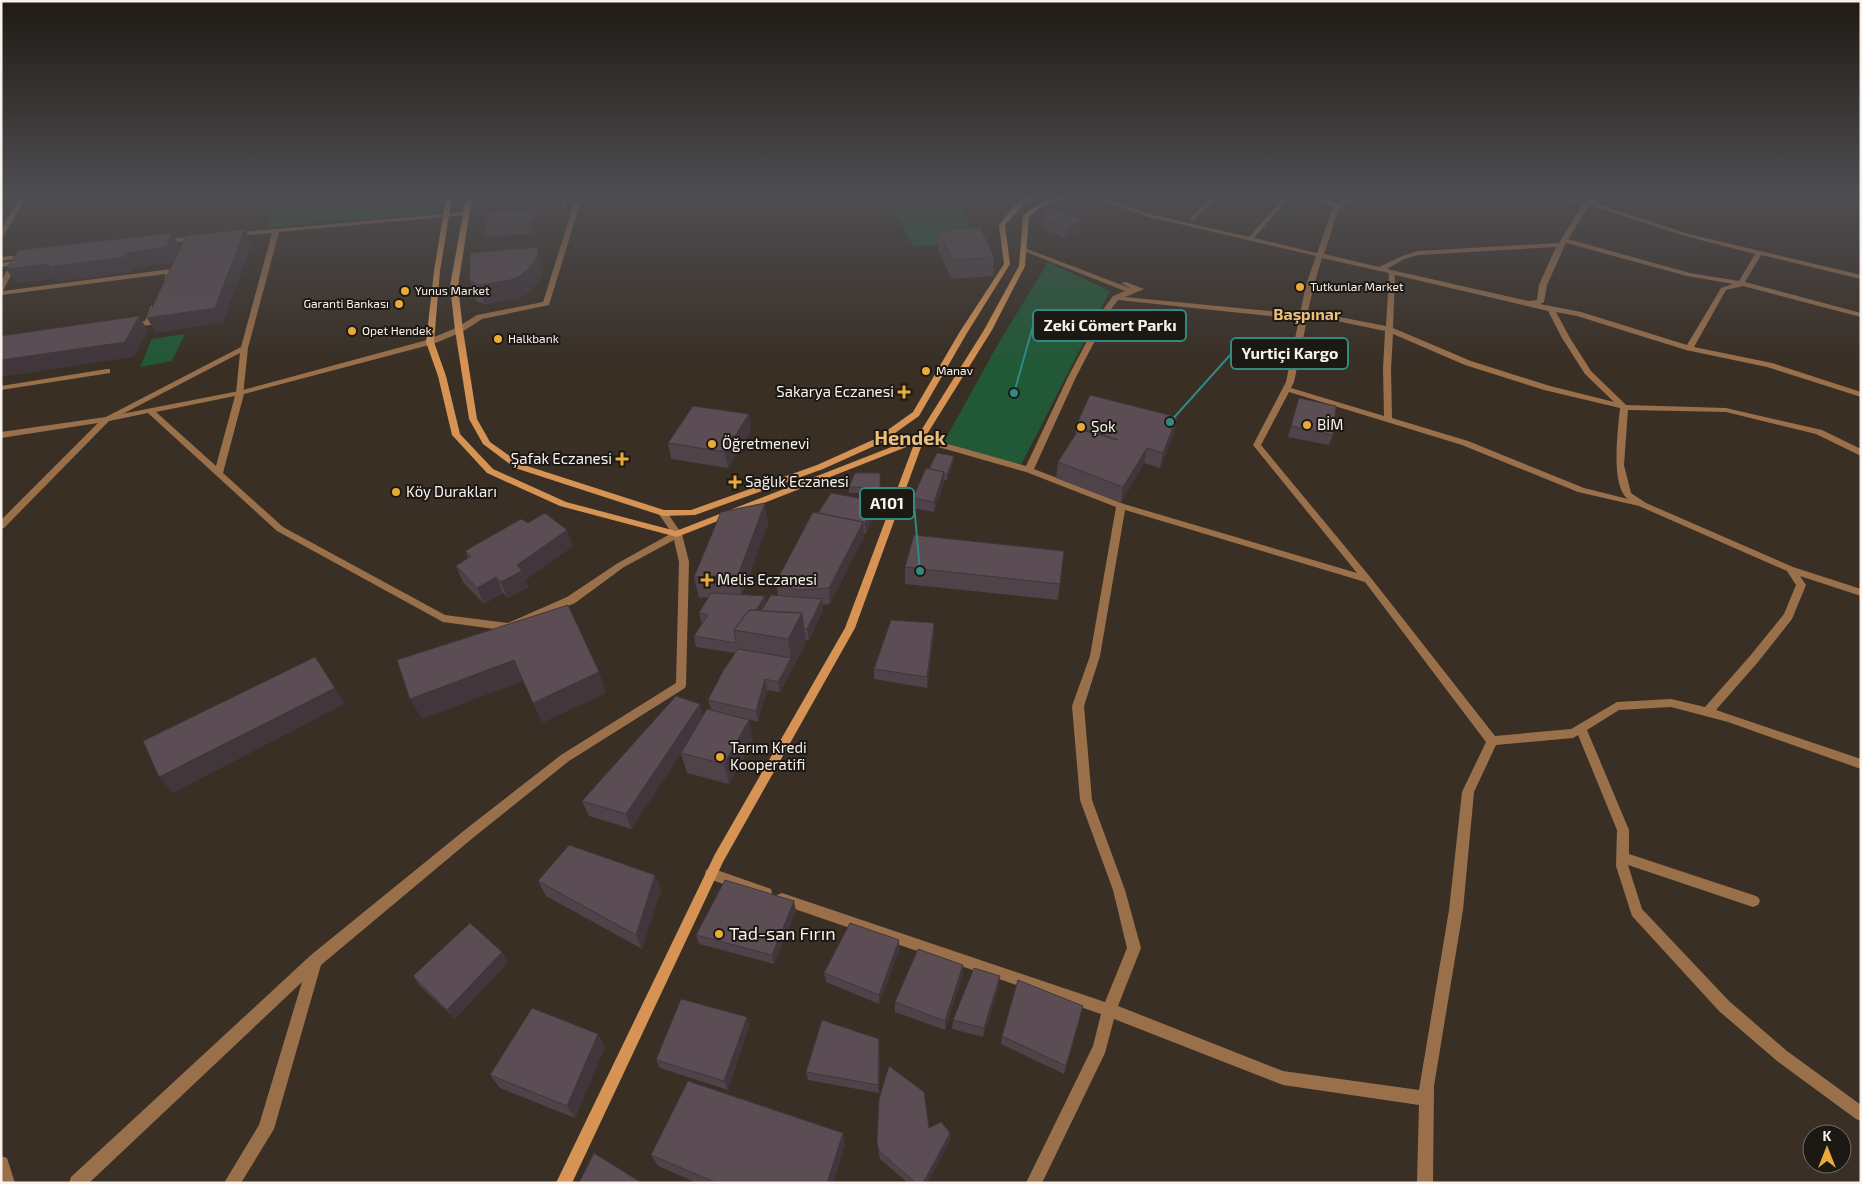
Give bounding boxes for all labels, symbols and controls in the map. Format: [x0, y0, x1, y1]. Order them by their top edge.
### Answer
place label: Tutkunlar Market [1310, 279, 1404, 293]
marker: Tutkunlar Market [1294, 281, 1306, 293]
place label: Yunus Market [415, 283, 490, 297]
marker: Yunus Market [399, 285, 411, 297]
place label: Garanti Bankası [303, 296, 389, 310]
marker: Garanti Bankası [393, 298, 405, 310]
district label: Başpınar [1273, 304, 1341, 325]
callout: Zeki Cömert Parkı [1033, 310, 1186, 341]
text: Zeki Cömert Parkı [1043, 315, 1177, 334]
place label: Opet Hendek [362, 323, 432, 337]
marker: Opet Hendek [346, 325, 358, 337]
place label: Halkbank [508, 331, 559, 345]
marker: Halkbank [492, 333, 504, 345]
callout: Yurtiçi Kargo [1231, 338, 1348, 369]
text: Yurtiçi Kargo [1242, 343, 1338, 364]
place label: Manav [936, 363, 974, 377]
marker: Manav [920, 365, 932, 377]
place label: Sakarya Eczanesi [776, 382, 894, 400]
marker: Sakarya Eczanesi [898, 386, 910, 398]
place label: BİM [1317, 415, 1343, 433]
place label: Şok [1091, 417, 1116, 436]
marker: BİM [1301, 419, 1313, 431]
marker: Şok [1075, 421, 1087, 433]
district label: Hendek [874, 425, 947, 449]
place label: Öğretmenevi [722, 434, 810, 452]
marker: Öğretmenevi [706, 438, 718, 450]
place label: Şafak Eczanesi [511, 449, 612, 468]
marker: Şafak Eczanesi [616, 453, 628, 465]
place label: Sağlık Eczanesi [745, 472, 849, 490]
marker: Sağlık Eczanesi [729, 476, 741, 488]
place label: Köy Durakları [406, 482, 497, 500]
marker: Köy Durakları [390, 486, 402, 498]
callout: A101 [860, 488, 914, 519]
text: A101 [870, 493, 904, 512]
place label: Melis Eczanesi [717, 570, 817, 588]
marker: Melis Eczanesi [701, 574, 713, 586]
place label: Tarım Kredi Kooperatifi [730, 738, 807, 773]
marker: Tarım Kredi Kooperatifi [714, 751, 726, 763]
place label: Tad-san Fırın [729, 922, 836, 944]
marker: Tad-san Fırın [713, 928, 725, 940]
north arrow [1802, 1124, 1852, 1174]
text: K [1823, 1127, 1832, 1144]

